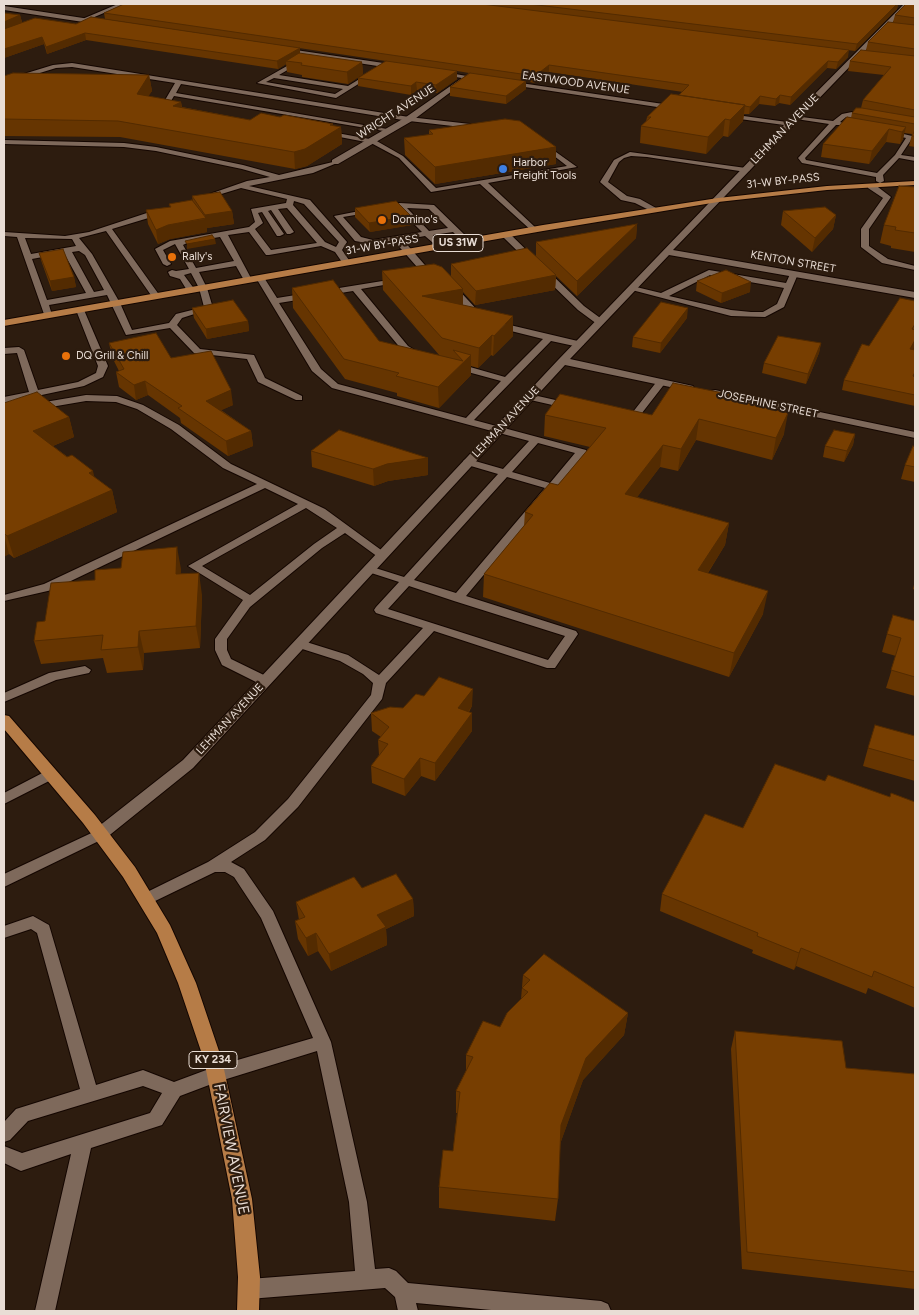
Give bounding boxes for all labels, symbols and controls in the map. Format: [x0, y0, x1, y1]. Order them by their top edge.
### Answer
street label: EASTWOOD AVENUE [521, 69, 631, 97]
street label: WRIGHT AVENUE [355, 82, 437, 142]
street label: LEHMAN AVENUE [748, 91, 822, 167]
place label: Harbor Freight Tools [513, 156, 576, 182]
marker: Harbor Freight Tools [497, 163, 509, 175]
street label: 31-W BY-PASS [746, 171, 820, 191]
place label: Domino's [392, 213, 438, 227]
marker: Domino's [376, 214, 388, 226]
street label: 31-W BY-PASS [345, 232, 419, 258]
road number: US 31W [433, 234, 483, 252]
street label: KENTON STREET [749, 248, 837, 276]
place label: Rally's [182, 250, 212, 264]
marker: Rally's [166, 251, 178, 263]
place label: DQ Grill & Chill [76, 349, 148, 363]
marker: DQ Grill & Chill [60, 350, 72, 362]
street label: LEHMAN AVENUE [470, 384, 542, 460]
street label: JOSEPHINE STREET [717, 387, 819, 421]
street label: LEHMAN AVENUE [194, 681, 266, 757]
road number: KY 234 [189, 1052, 237, 1068]
street label: FAIRVIEW AVENUE [209, 1082, 253, 1216]

